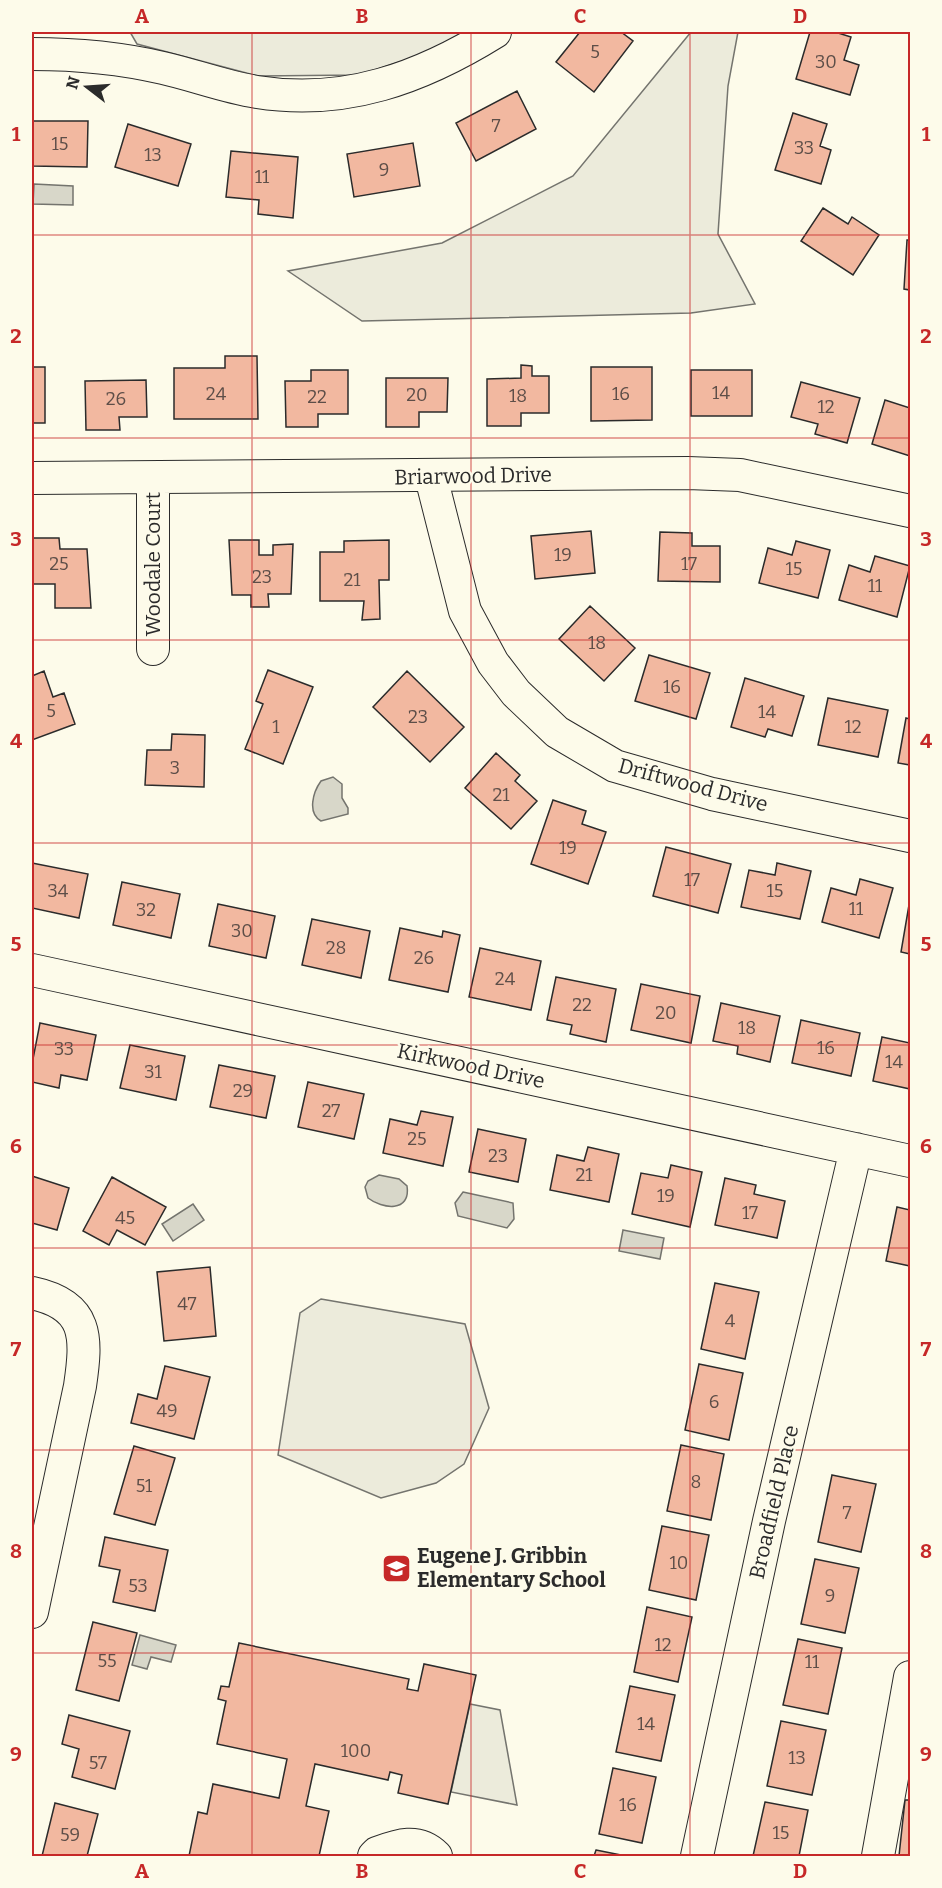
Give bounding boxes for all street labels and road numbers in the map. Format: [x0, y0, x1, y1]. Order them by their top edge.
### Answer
street label: Briarwood Drive [394, 462, 552, 490]
street label: Woodale Court [140, 491, 166, 636]
street label: Driftwood Drive [615, 753, 771, 817]
street label: Kirkwood Drive [395, 1038, 547, 1094]
street label: Broadfield Place [744, 1422, 804, 1582]

